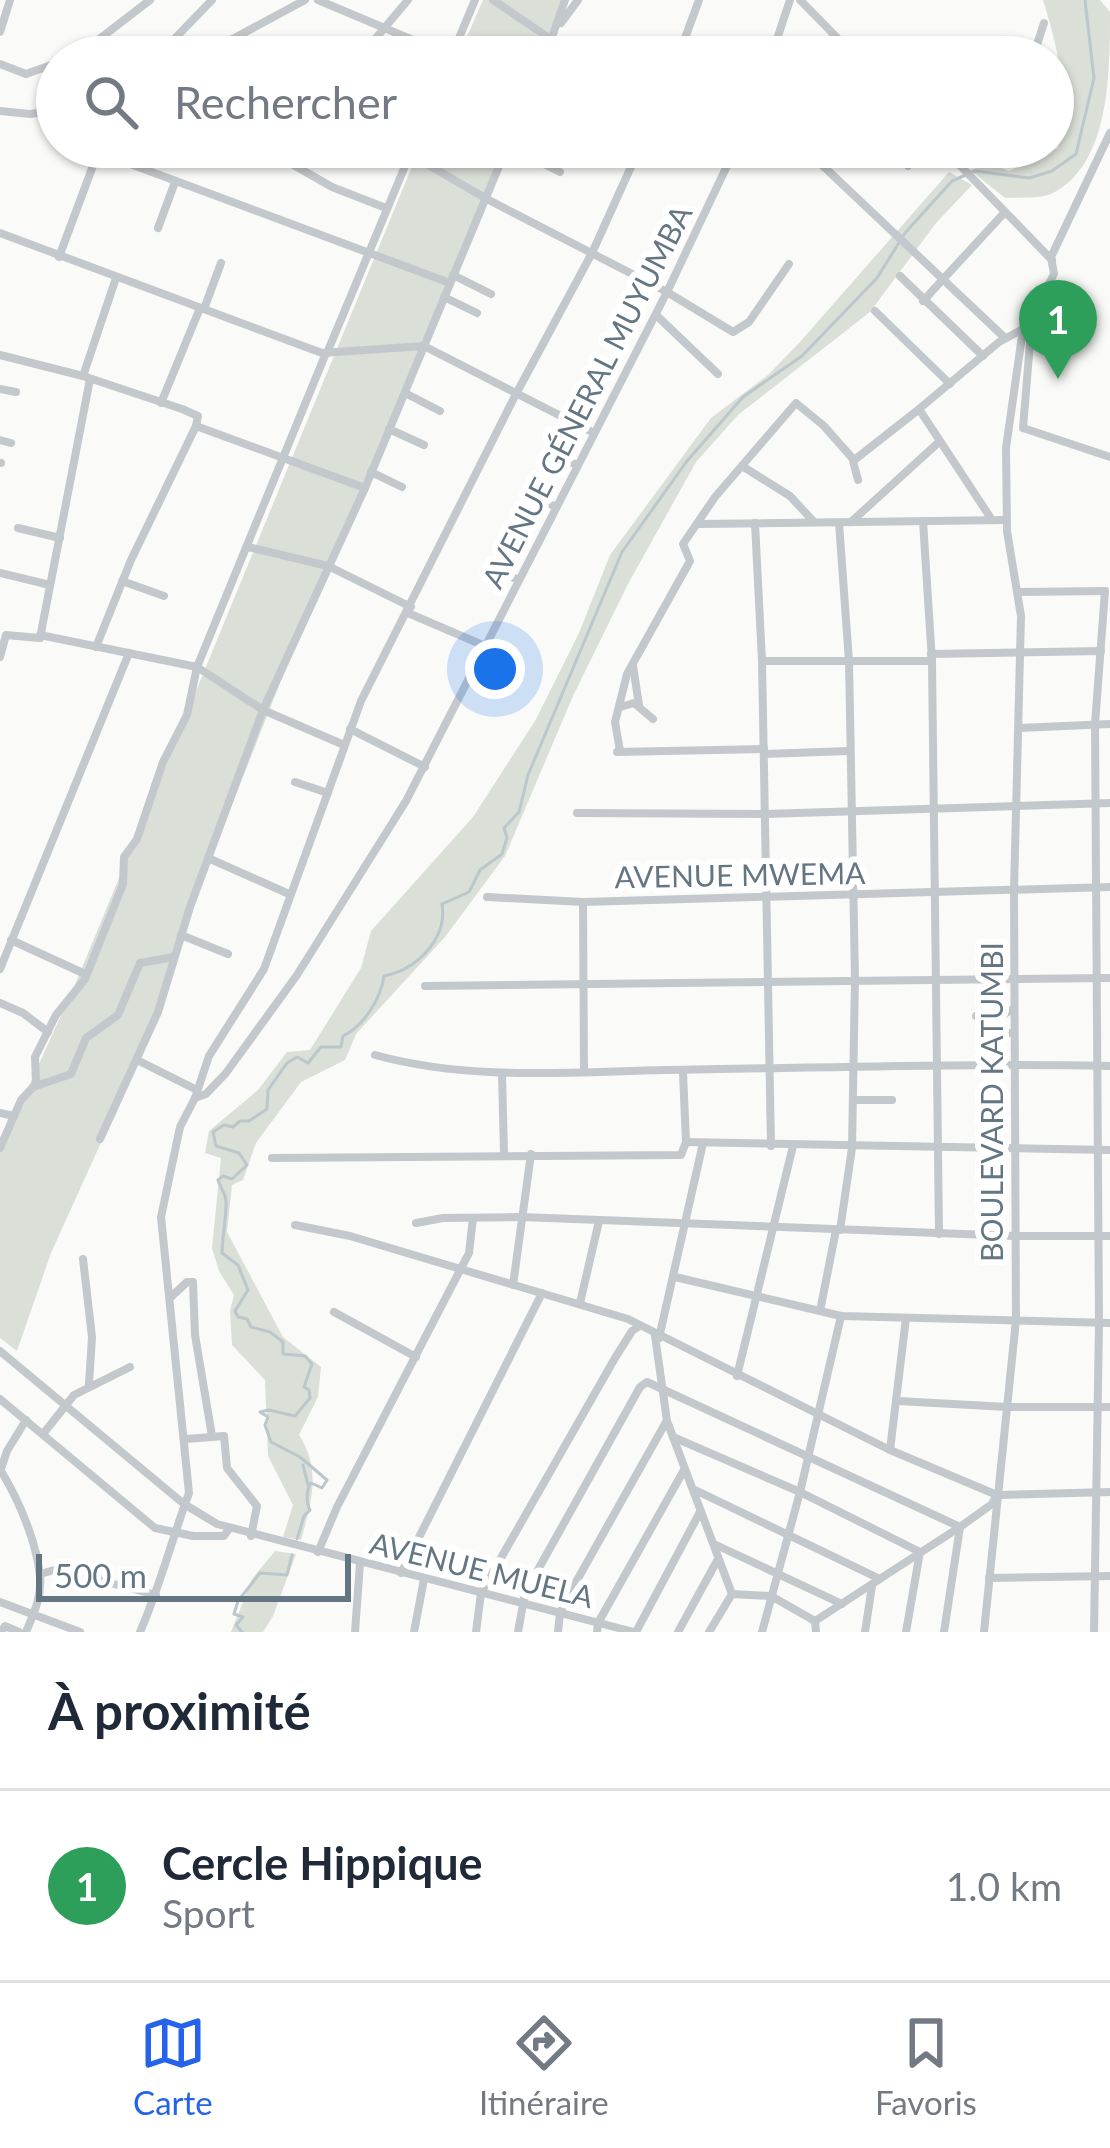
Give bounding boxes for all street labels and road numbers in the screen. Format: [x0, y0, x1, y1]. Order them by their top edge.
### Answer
street label: AVENUE GÉNERAL MUYUMBA [473, 198, 699, 594]
street label: AVENUE MWEMA [614, 854, 866, 894]
street label: BOULEVARD KATUMBI [973, 942, 1009, 1262]
street label: AVENUE MUELA [366, 1524, 598, 1614]

